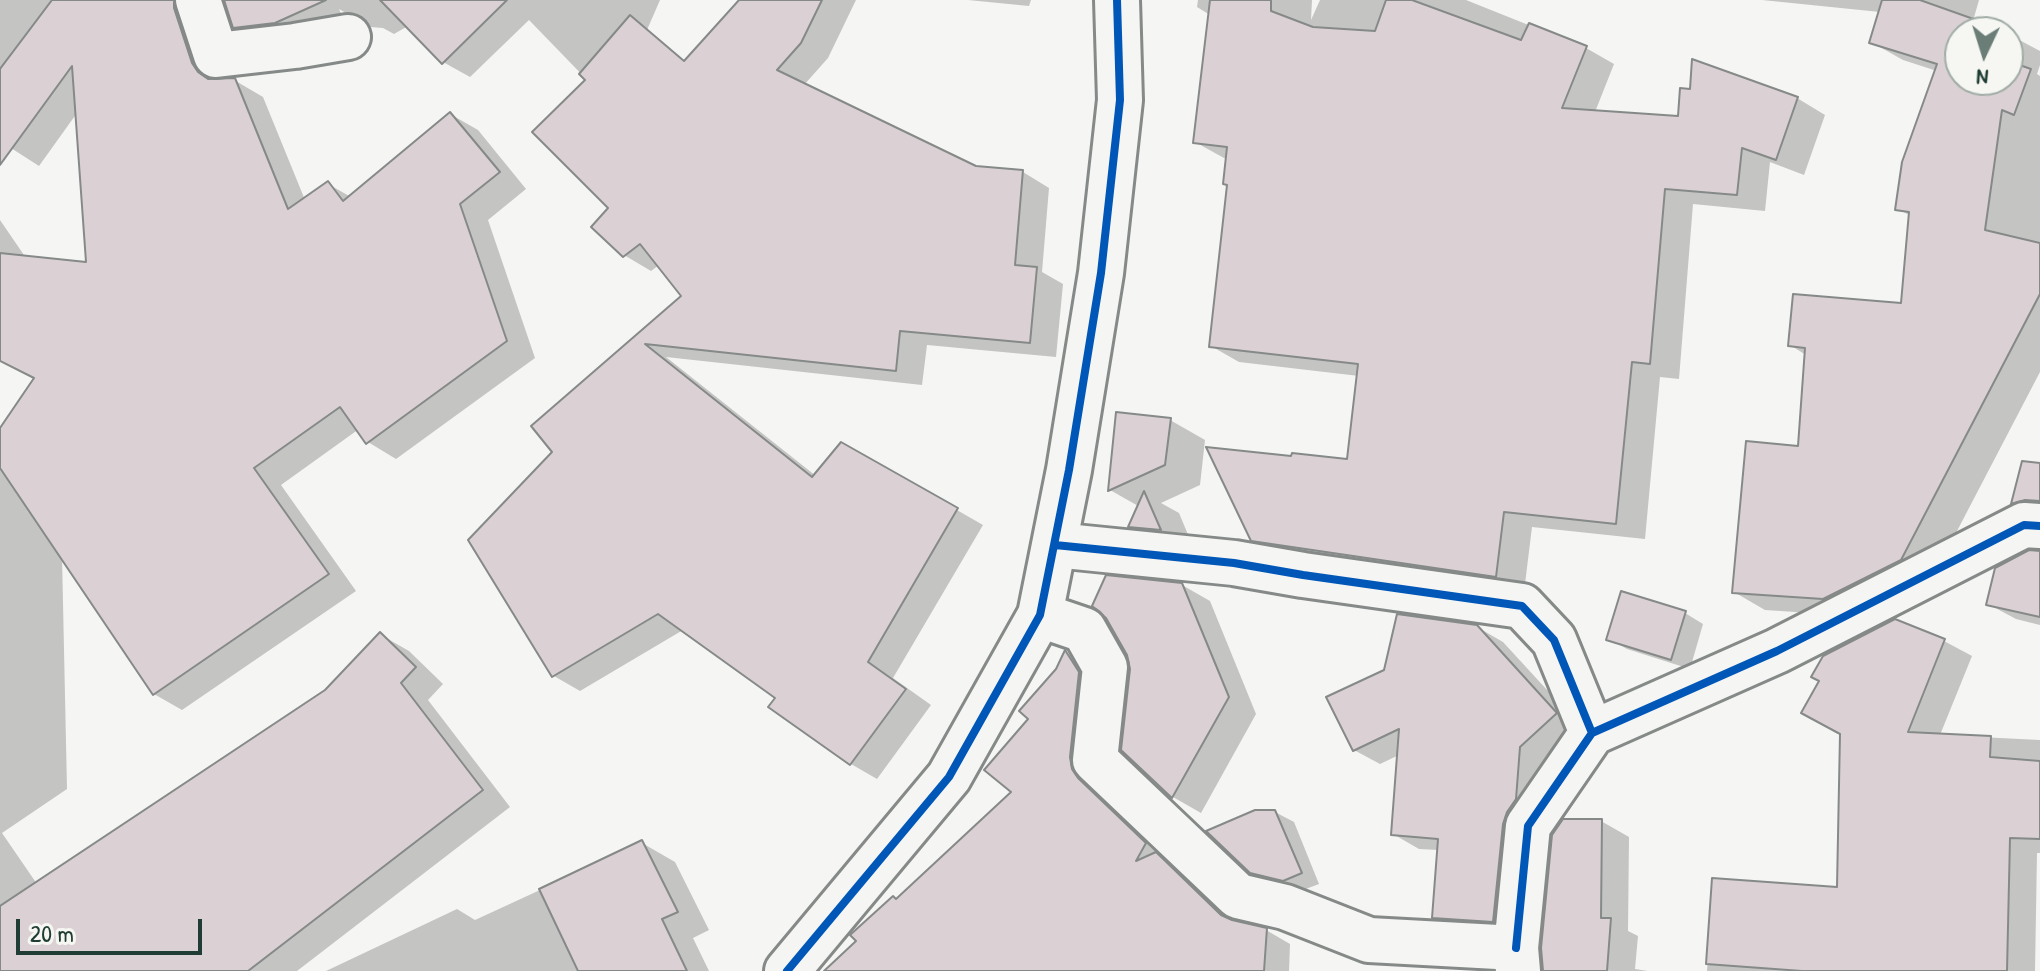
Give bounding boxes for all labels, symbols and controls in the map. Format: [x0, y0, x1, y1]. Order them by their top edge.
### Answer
north arrow [1944, 16, 2024, 96]
text: N [1976, 63, 1989, 93]
scale bar [20, 903, 206, 953]
text: 20 m [30, 917, 74, 949]

